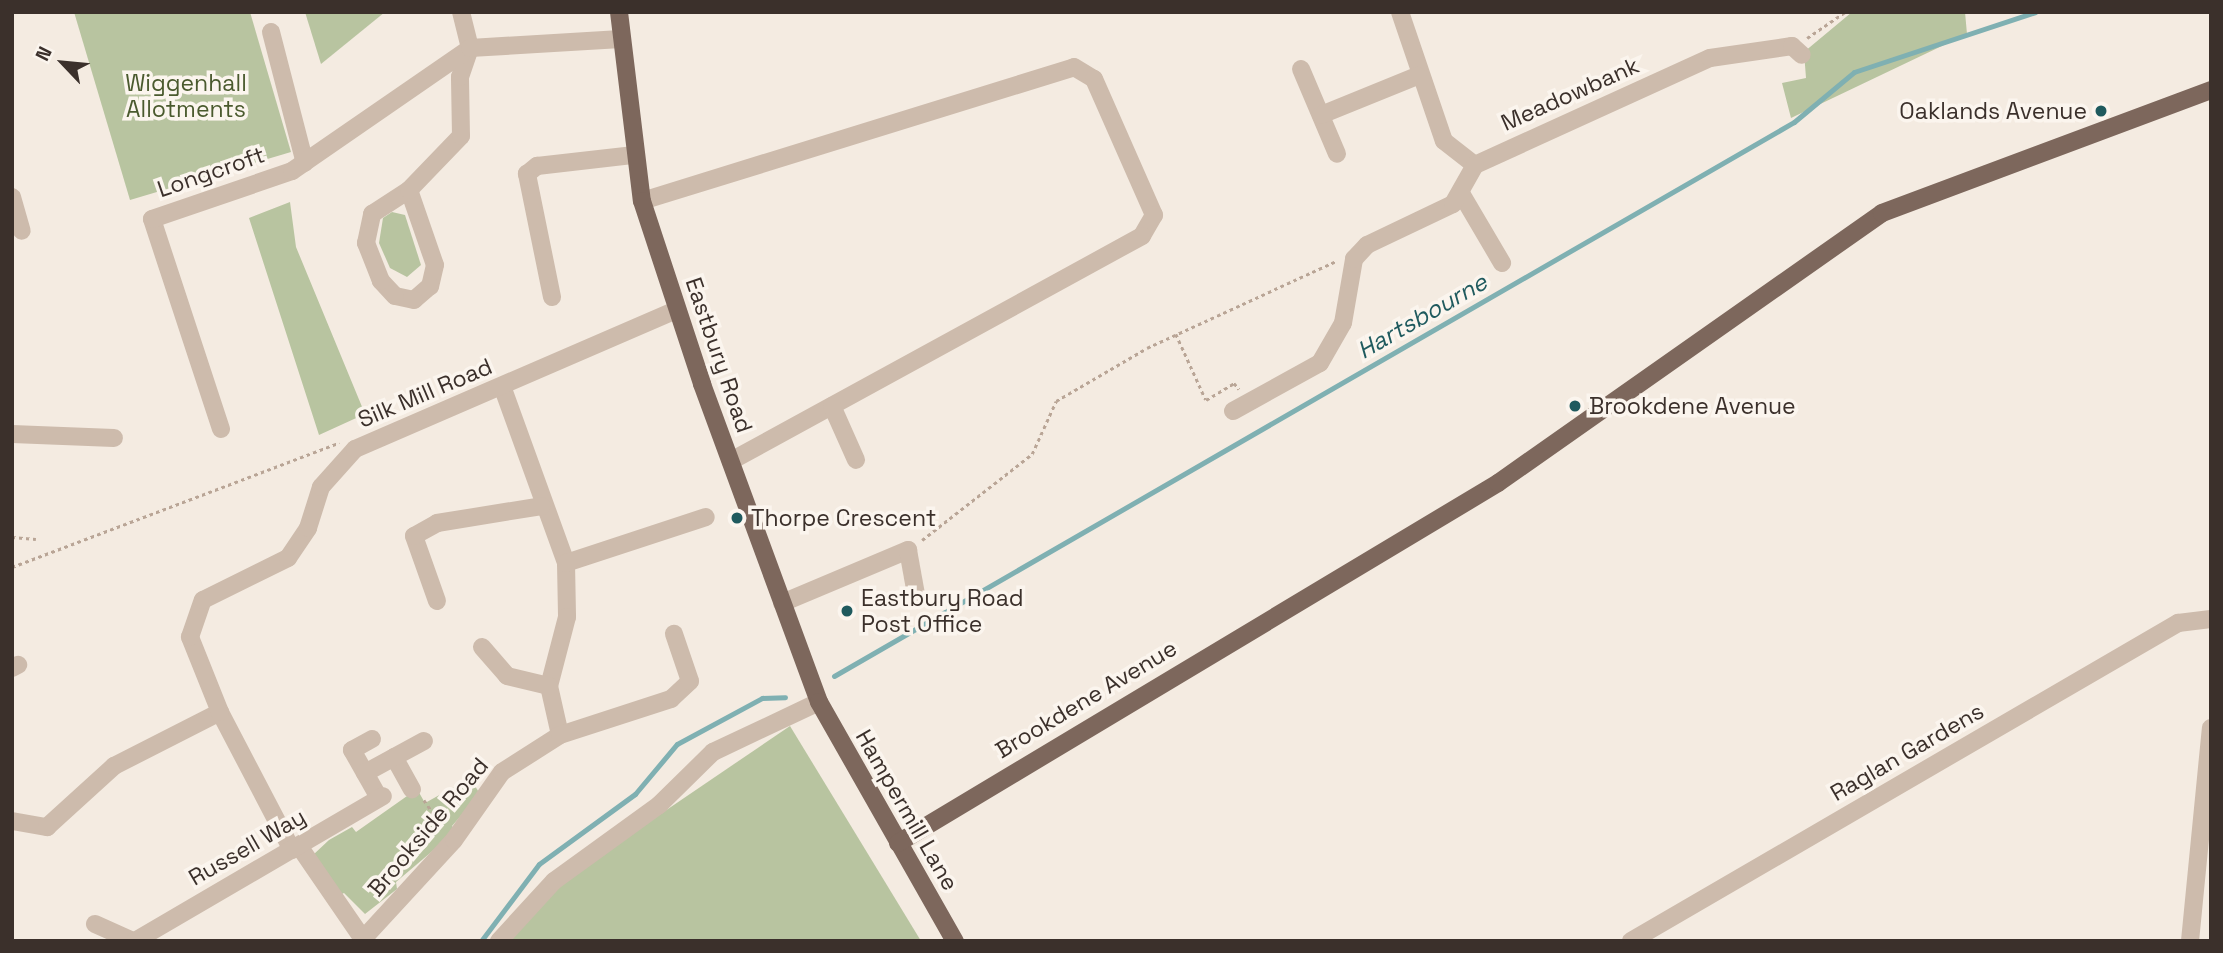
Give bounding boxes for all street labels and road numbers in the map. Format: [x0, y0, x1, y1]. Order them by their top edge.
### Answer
street label: Meadowbank [1497, 51, 1643, 137]
street label: Longcroft [154, 141, 268, 203]
street label: Eastbury Road [679, 274, 759, 436]
street label: Silk Mill Road [354, 352, 496, 434]
street label: Brookdene Avenue [990, 634, 1182, 764]
street label: Raglan Gardens [1825, 697, 1989, 807]
street label: Hampermill Lane [850, 725, 964, 895]
street label: Brookside Road [362, 752, 494, 902]
street label: Russell Way [184, 802, 310, 892]

